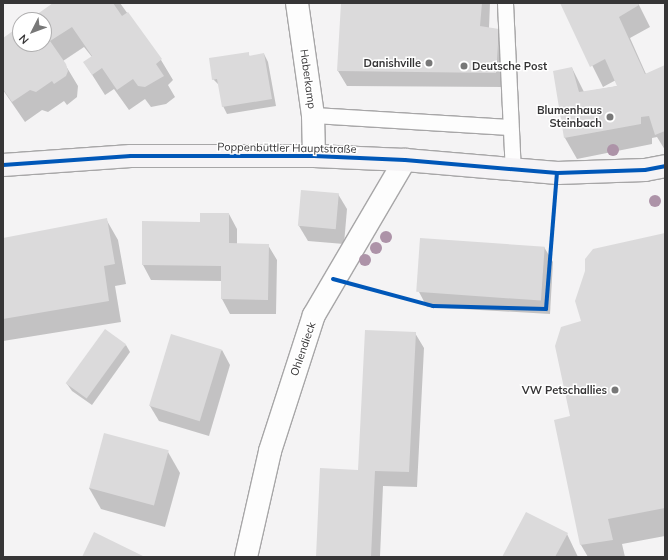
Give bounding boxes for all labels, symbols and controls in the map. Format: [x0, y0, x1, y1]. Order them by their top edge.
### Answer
north arrow [12, 12, 52, 52]
text: N [16, 32, 32, 47]
street label: Haberkamp [297, 48, 319, 110]
place label: Danishville [364, 56, 421, 70]
marker: Danishville [424, 58, 434, 68]
place label: Deutsche Post [472, 59, 547, 73]
marker: Deutsche Post [459, 61, 469, 71]
place label: Blumenhaus Steinbach [537, 104, 602, 130]
marker: Blumenhaus Steinbach [605, 112, 615, 122]
street label: Poppenbüttler Hauptstraße [217, 140, 357, 156]
street label: Ohlendieck [288, 320, 318, 378]
place label: VW Petschallies [522, 383, 607, 397]
marker: VW Petschallies [610, 385, 620, 395]

